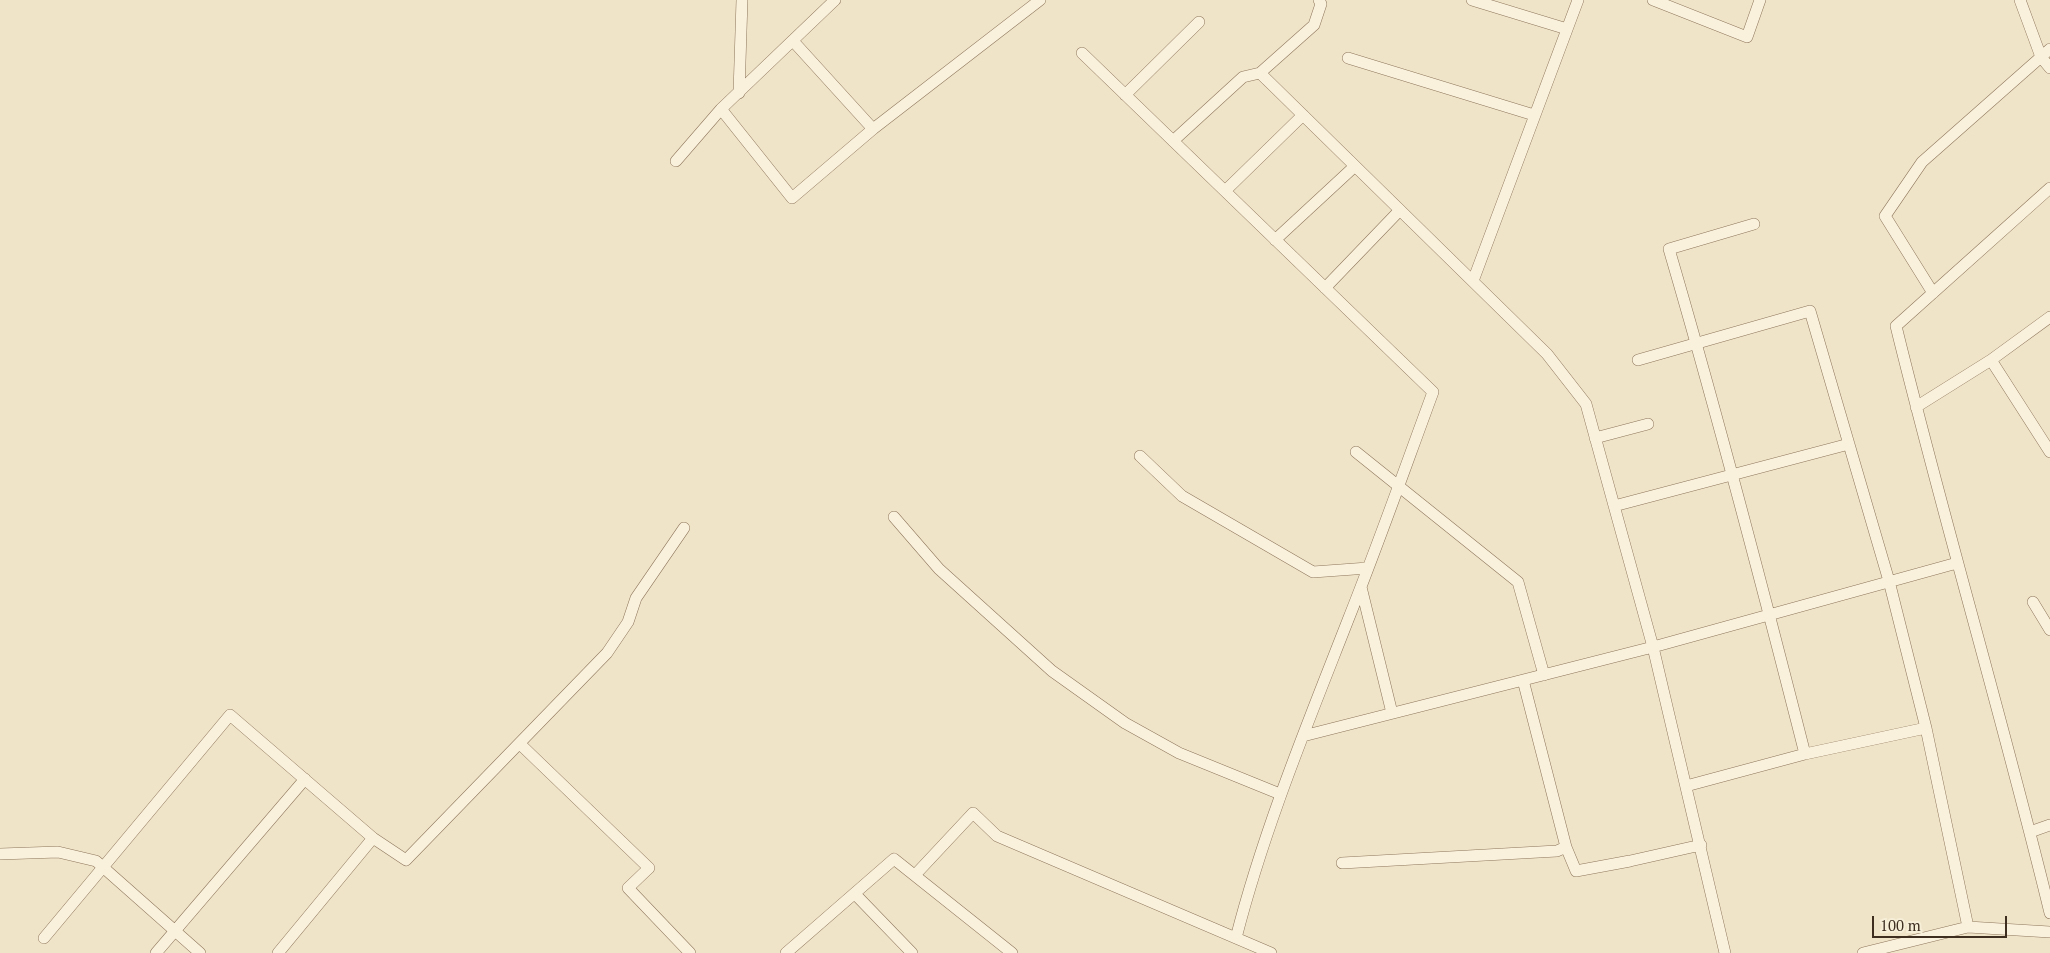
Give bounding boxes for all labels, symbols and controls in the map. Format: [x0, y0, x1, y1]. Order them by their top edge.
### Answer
scale bar [1875, 906, 2010, 938]
text: 100 m [1880, 915, 1921, 935]

